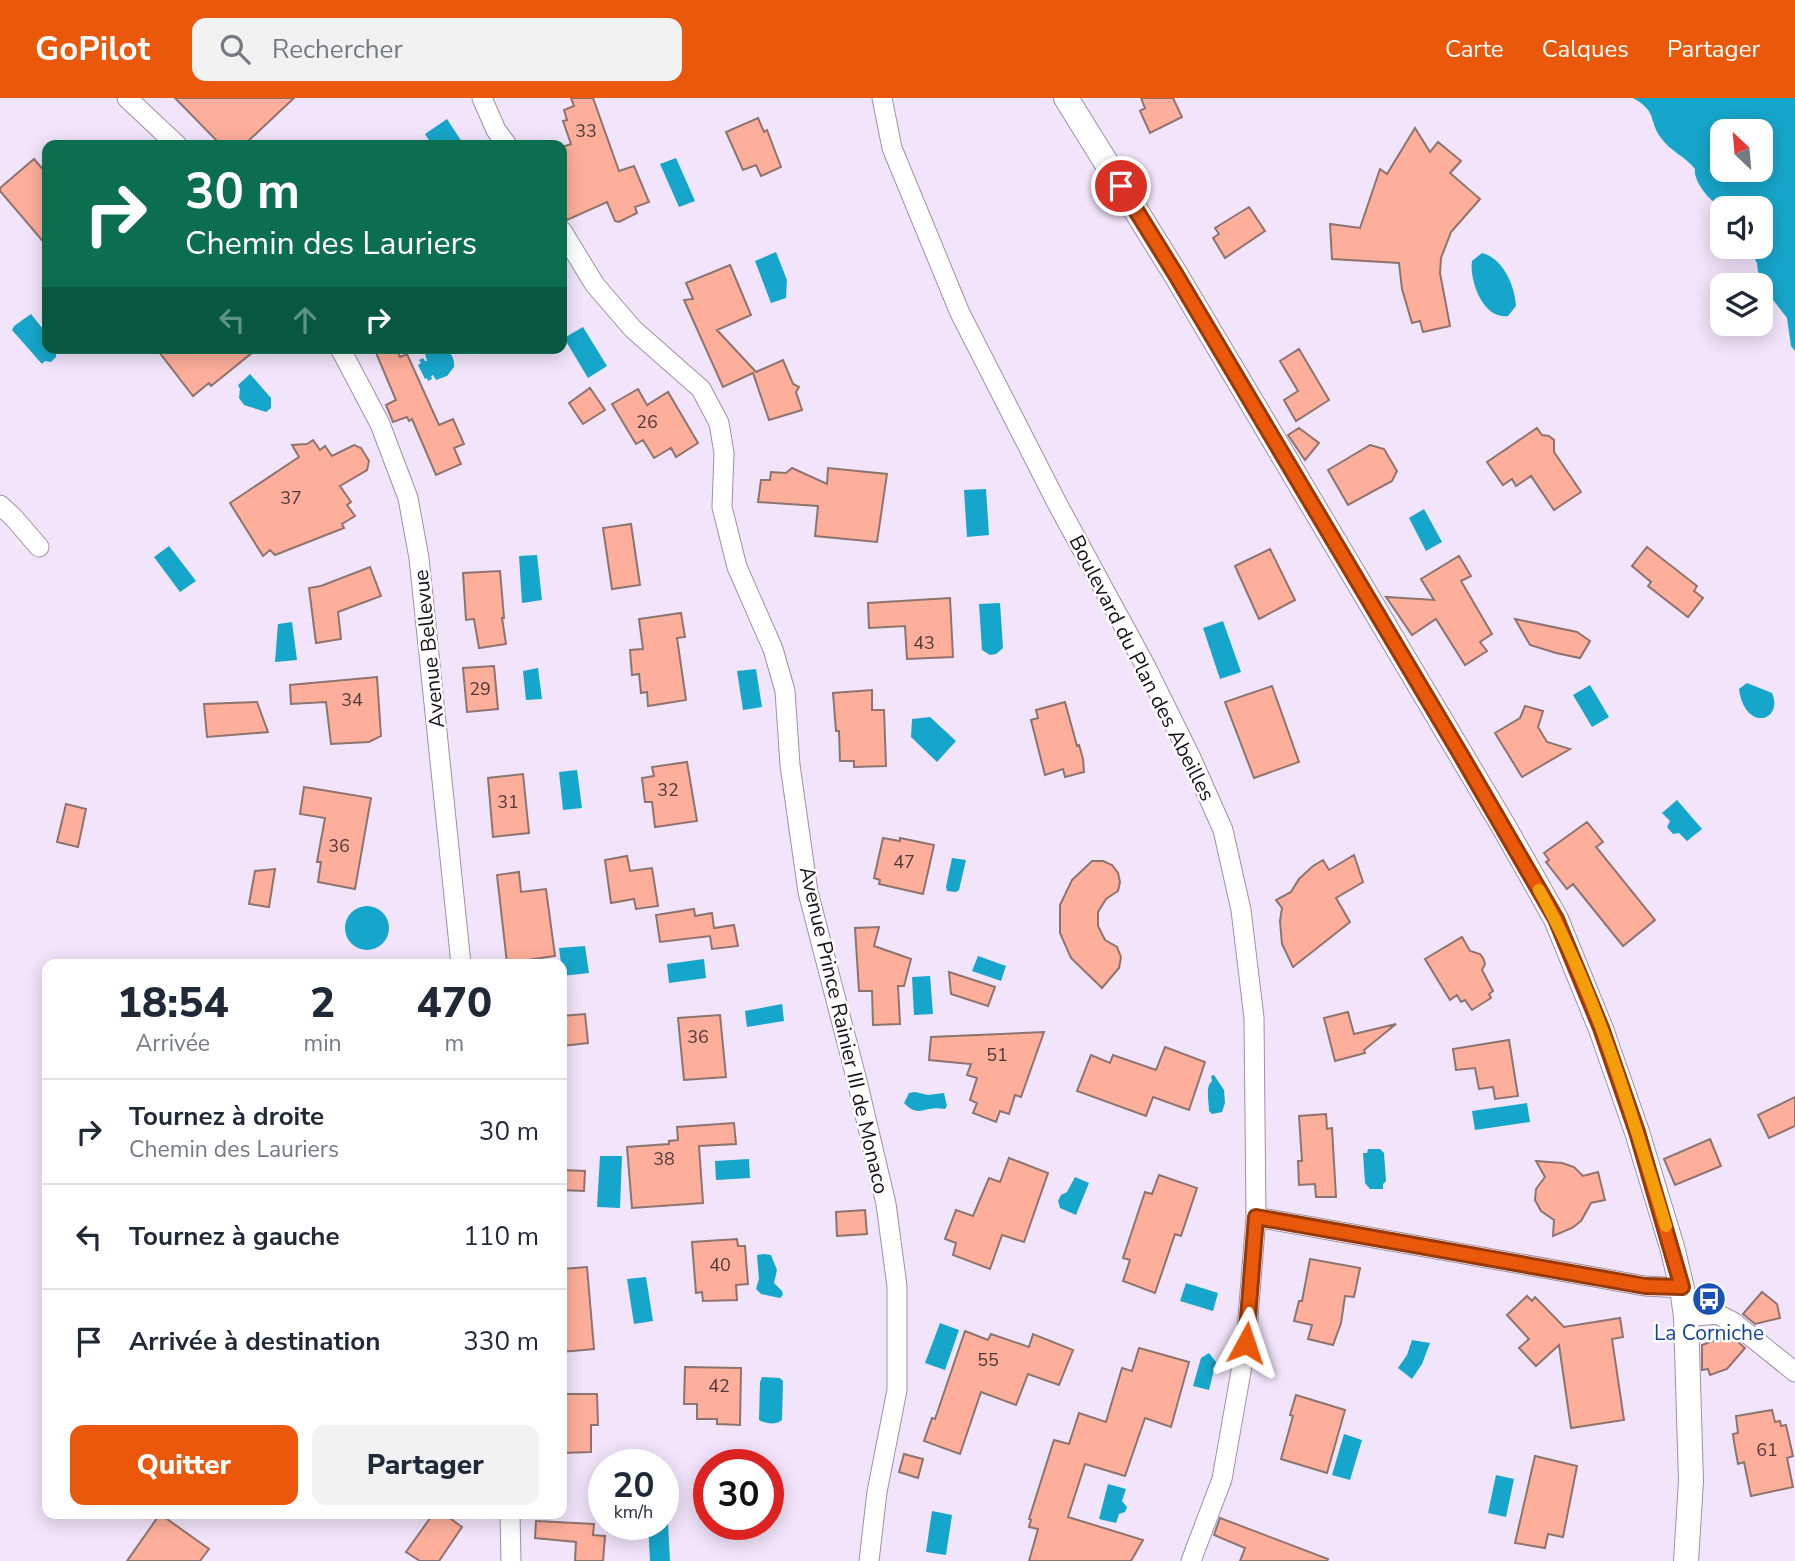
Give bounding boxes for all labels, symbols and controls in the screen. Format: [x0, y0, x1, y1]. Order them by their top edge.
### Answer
search box [192, 18, 682, 81]
text: GoPilot [35, 27, 150, 72]
icon: search [216, 30, 254, 68]
text: Rechercher [272, 32, 403, 67]
text: Carte [1445, 33, 1504, 65]
text: Calques [1542, 33, 1629, 65]
text: Partager [1667, 33, 1760, 65]
house number: 33 [575, 119, 597, 143]
north arrow [1710, 119, 1773, 182]
map controls [1710, 119, 1773, 336]
pin [1091, 156, 1151, 216]
text: 30 m [185, 158, 300, 225]
icon: arrive [1102, 167, 1140, 205]
icon: right [70, 168, 161, 259]
button: sound [1710, 196, 1773, 259]
text: Chemin des Lauriers [185, 222, 477, 265]
button: layers [1710, 273, 1773, 336]
icon: left [213, 301, 251, 339]
icon: ahead [286, 301, 324, 339]
icon: right [359, 301, 397, 339]
house number: 26 [636, 410, 658, 434]
house number: 37 [280, 486, 302, 510]
street label: Boulevard du Plan des Abeilles [1063, 530, 1221, 806]
street label: Avenue Bellevue [407, 568, 451, 730]
house number: 43 [913, 631, 935, 655]
house number: 29 [469, 677, 491, 701]
house number: 34 [341, 688, 363, 712]
house number: 32 [657, 778, 679, 802]
house number: 31 [497, 790, 519, 814]
house number: 36 [328, 834, 350, 858]
house number: 47 [893, 850, 915, 874]
street label: Avenue Prince Rainier III de Monaco [793, 863, 895, 1197]
text: 18:54 [117, 975, 229, 1032]
text: 2 [310, 975, 335, 1032]
text: 470 [417, 975, 492, 1032]
house number: 36 [687, 1025, 709, 1049]
text: Arrivée [135, 1028, 210, 1059]
text: min [304, 1028, 342, 1059]
text: m [444, 1028, 464, 1059]
house number: 51 [986, 1043, 1008, 1067]
text: Tournez à droite [129, 1099, 324, 1134]
icon: right [70, 1113, 108, 1151]
text: 30 m [479, 1114, 539, 1149]
text: Chemin des Lauriers [129, 1134, 339, 1165]
house number: 38 [653, 1147, 675, 1171]
icon: left [70, 1218, 108, 1256]
text: Tournez à gauche [129, 1219, 340, 1254]
text: 110 m [463, 1219, 539, 1254]
house number: 40 [709, 1253, 731, 1277]
bus stop icon: La Corniche [1690, 1280, 1728, 1318]
position arrow [1209, 1306, 1283, 1380]
place label: La Corniche [1654, 1319, 1764, 1347]
icon: arrive [70, 1323, 108, 1361]
text: Arrivée à destination [129, 1324, 380, 1359]
text: 330 m [463, 1324, 539, 1359]
house number: 55 [977, 1348, 999, 1372]
house number: 42 [708, 1374, 730, 1398]
button: Quitter [70, 1425, 298, 1505]
button: Partager [312, 1425, 539, 1505]
house number: 61 [1756, 1438, 1778, 1462]
speed limit sign: 30 [693, 1449, 784, 1540]
text: 20 [612, 1462, 655, 1509]
text: km/h [614, 1500, 653, 1524]

